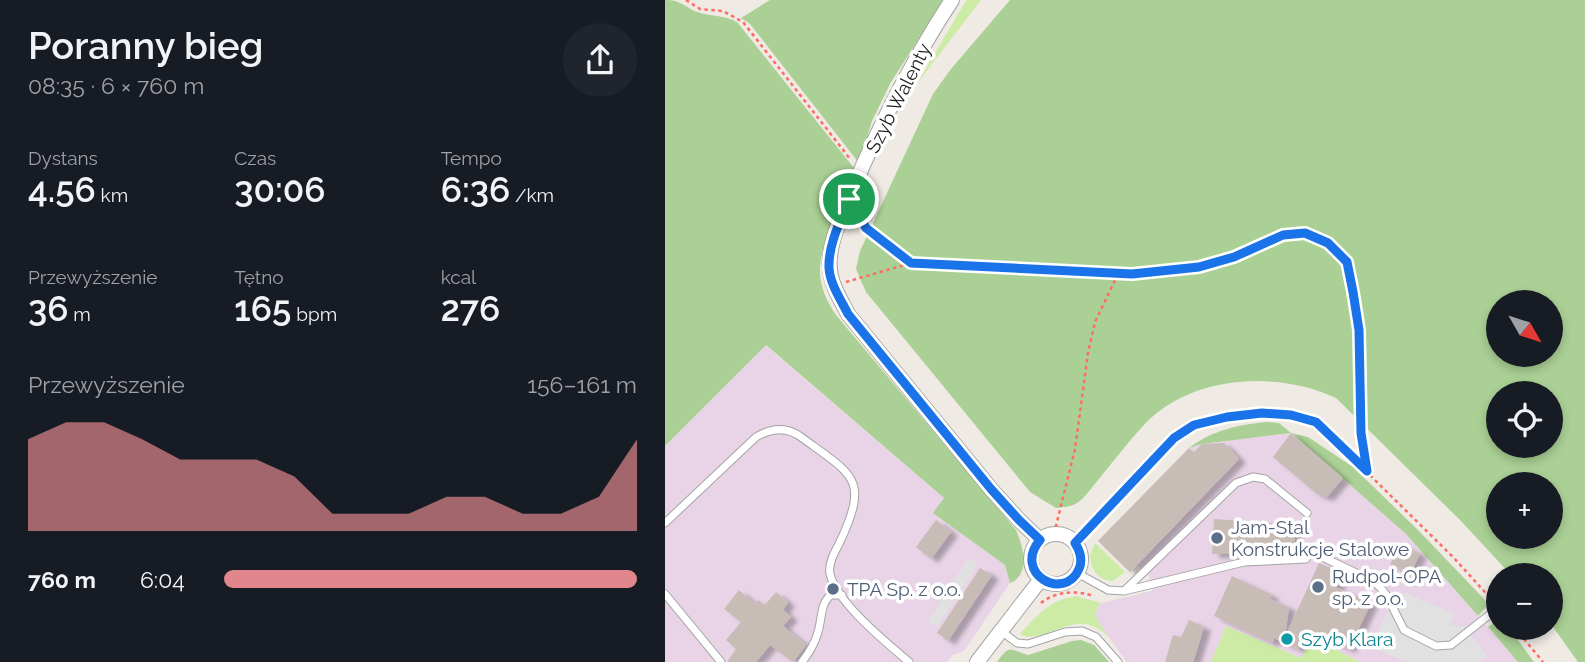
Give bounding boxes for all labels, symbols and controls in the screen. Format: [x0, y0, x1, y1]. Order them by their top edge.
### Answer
text: Poranny bieg [28, 23, 264, 68]
button: share [563, 23, 637, 97]
street label: Szyb Walenty [861, 39, 935, 157]
text: 08:35 · 6 × 760 m [28, 72, 204, 99]
text: Dystans [28, 147, 98, 169]
text: Czas [234, 147, 276, 169]
text: Tempo [441, 147, 502, 169]
text: 4.56 [28, 169, 96, 210]
text: 30:06 [234, 169, 326, 210]
text: 6:36 [441, 169, 510, 210]
pin [819, 169, 879, 229]
icon: arrive [830, 180, 868, 218]
text: km [96, 184, 128, 206]
text: /km [510, 184, 554, 206]
text: Przewyższenie [28, 266, 157, 288]
text: Tętno [234, 266, 284, 288]
text: kcal [441, 266, 476, 288]
text: 36 [28, 288, 68, 329]
text: 165 [234, 288, 291, 329]
text: 276 [441, 288, 500, 329]
north arrow [1486, 290, 1563, 368]
map controls [1486, 290, 1563, 640]
text: m [68, 303, 91, 325]
text: bpm [291, 303, 337, 325]
text: Przewyższenie [28, 371, 185, 398]
text: 156–161 m [527, 371, 637, 398]
button: locate [1486, 381, 1563, 458]
button: + [1486, 472, 1563, 549]
place label: Jam-Stal Konstrukcje Stalowe [1231, 516, 1409, 560]
marker: Jam-Stal Konstrukcje Stalowe [1209, 530, 1225, 546]
button: − [1486, 563, 1563, 640]
place label: Rudpol-OPA sp. z o.o. [1332, 565, 1441, 609]
text: 760 m [28, 566, 96, 593]
text: 6:04 [140, 566, 185, 593]
place label: TPA Sp. z o.o. [847, 578, 961, 600]
marker: Rudpol-OPA sp. z o.o. [1310, 579, 1326, 595]
marker: TPA Sp. z o.o. [825, 581, 841, 597]
place label: Szyb Klara [1301, 628, 1393, 650]
marker: Szyb Klara [1279, 631, 1295, 647]

